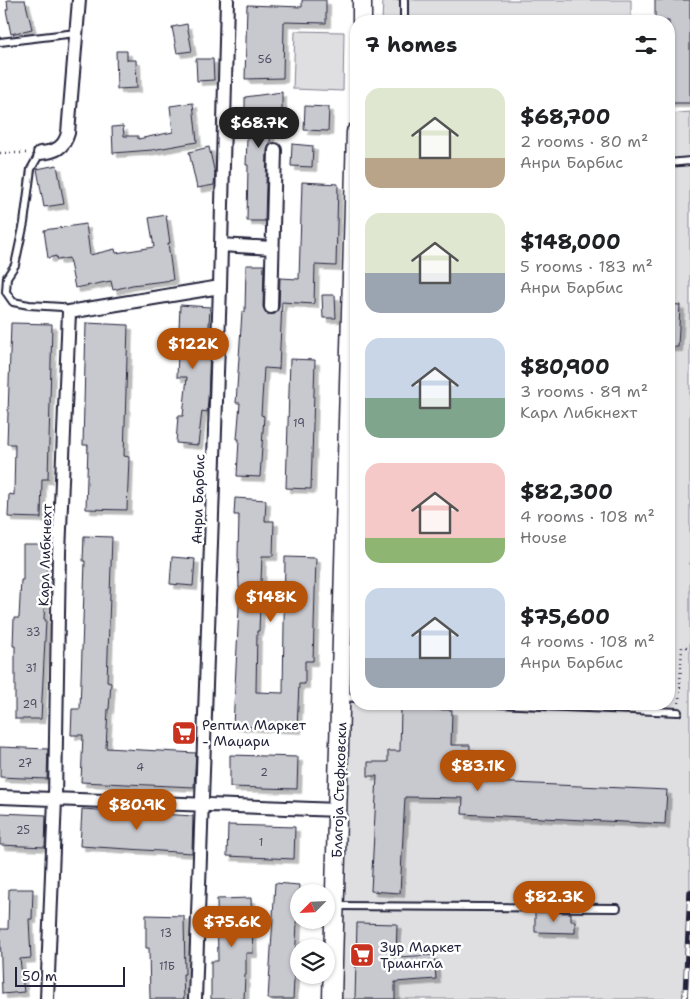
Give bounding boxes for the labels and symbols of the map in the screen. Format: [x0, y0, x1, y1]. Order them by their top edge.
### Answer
house number: 56 [258, 52, 272, 67]
pin: $68.7K [218, 106, 300, 149]
pin: $122K [158, 328, 228, 370]
house number: 19 [293, 416, 305, 431]
street label: Анри Барбис [187, 454, 209, 544]
street label: Карл Либкнехт [34, 502, 56, 607]
pin: $148K [236, 580, 306, 623]
house number: 33 [26, 625, 40, 640]
house number: 31 [25, 661, 37, 676]
house number: 29 [23, 697, 37, 712]
place label: Рептил Маркет - Маџари [202, 716, 307, 750]
supermarket icon: Рептил Маркет - Маџари [171, 720, 197, 746]
street label: Благоја Стефковски [328, 722, 350, 858]
pin: $83.1K [437, 750, 519, 792]
house number: 27 [18, 756, 33, 771]
house number: 4 [136, 760, 144, 775]
house number: 2 [260, 765, 268, 780]
pin: $80.9K [96, 788, 178, 831]
house number: 25 [16, 823, 30, 838]
house number: 1 [259, 835, 263, 850]
pin: $82.3K [513, 880, 595, 923]
north arrow [290, 884, 335, 929]
pin: $75.6K [191, 906, 273, 948]
house number: 13 [160, 926, 172, 941]
place label: Зур Маркет Триангла [380, 938, 462, 972]
supermarket icon: Зур Маркет Триангла [349, 942, 375, 968]
house number: 11Б [159, 959, 175, 974]
scale bar [15, 964, 125, 987]

